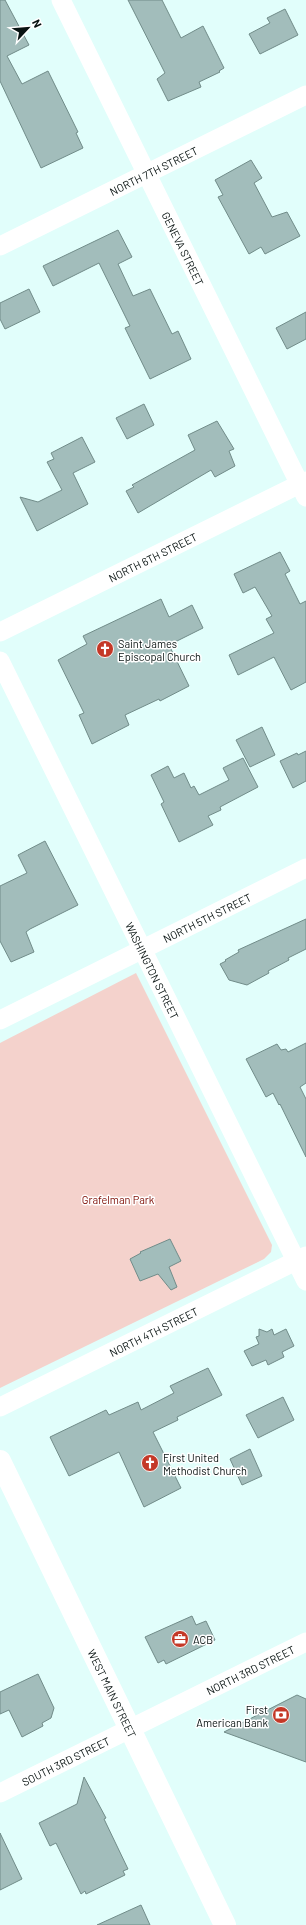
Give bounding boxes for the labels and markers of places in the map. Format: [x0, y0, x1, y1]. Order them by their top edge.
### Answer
place label: Saint James Episcopal Church [118, 637, 201, 663]
church icon: Saint James Episcopal Church [95, 639, 115, 659]
place label: First United Methodist Church [163, 1451, 247, 1477]
church icon: First United Methodist Church [140, 1453, 160, 1473]
office icon: ACB [170, 1629, 190, 1649]
place label: ACB [193, 1633, 213, 1646]
place label: First American Bank [196, 1703, 268, 1729]
bank icon: First American Bank [271, 1705, 291, 1725]

